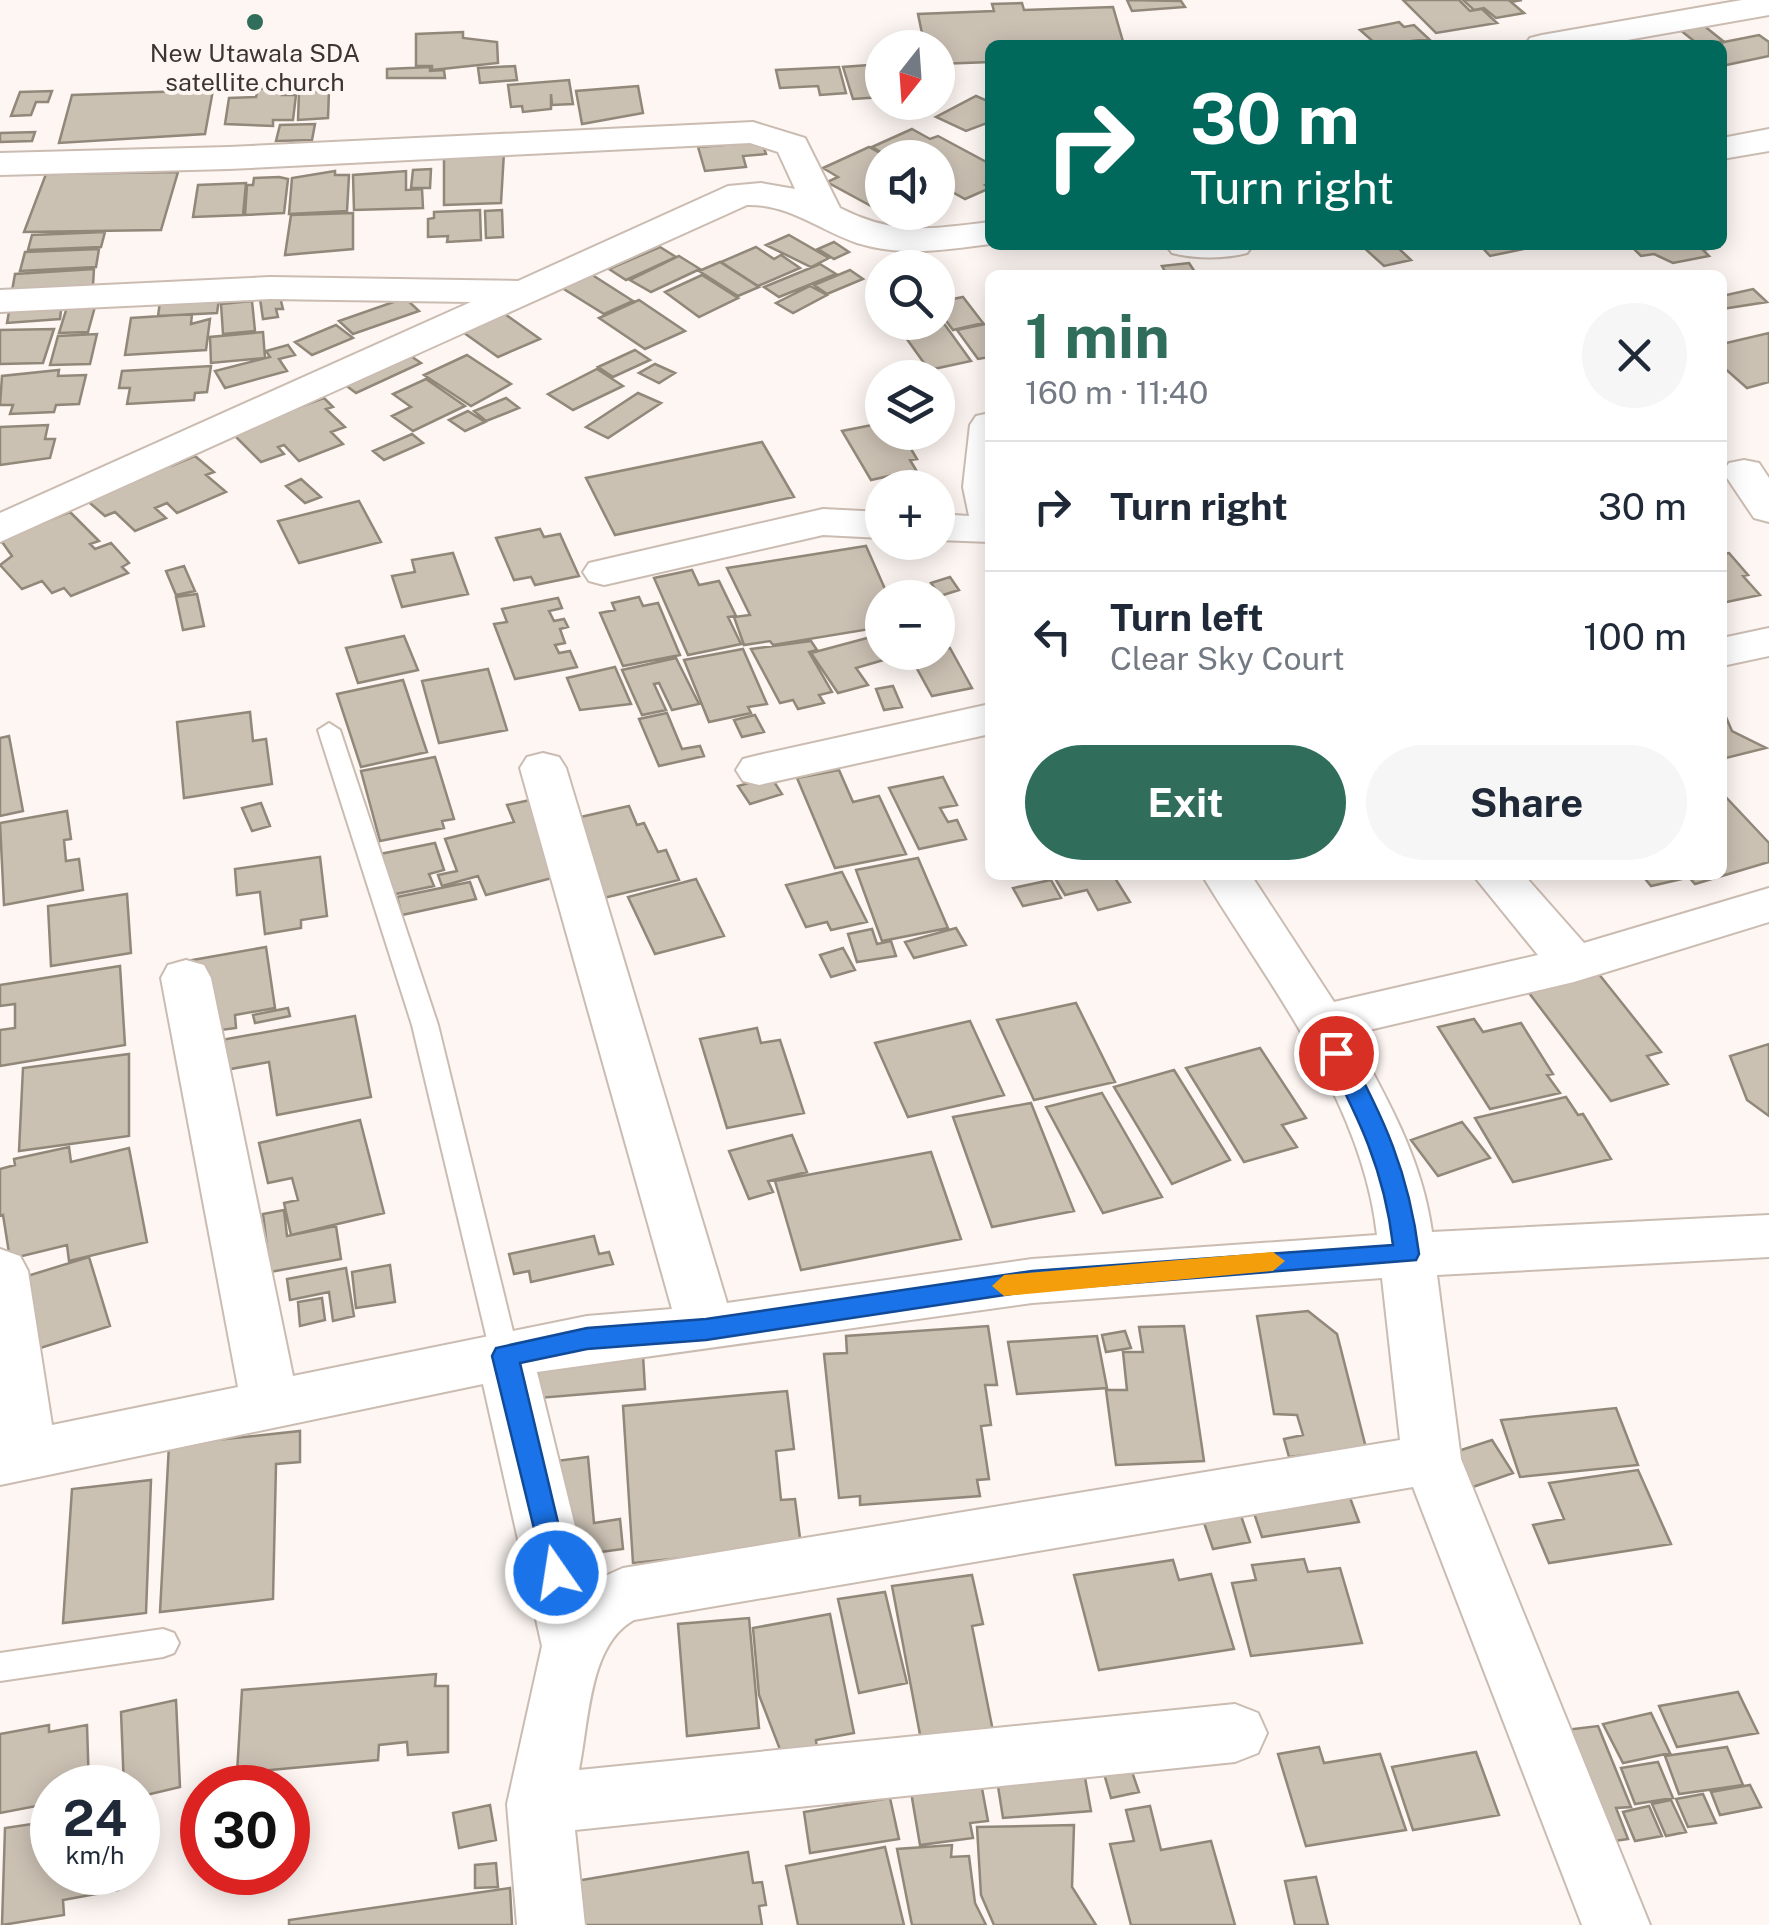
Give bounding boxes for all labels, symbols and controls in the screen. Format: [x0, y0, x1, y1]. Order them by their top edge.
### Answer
marker: New Utawala SDA satellite church [244, 11, 266, 33]
north arrow [865, 30, 955, 120]
map controls [865, 30, 955, 670]
place label: New Utawala SDA satellite church [150, 38, 360, 97]
text: 30 m [1190, 77, 1360, 160]
icon: right [1025, 80, 1155, 210]
button: sound [865, 140, 955, 230]
text: Turn right [1190, 161, 1394, 214]
button: search [865, 250, 955, 340]
text: 1 min [1025, 301, 1170, 372]
button: close [1582, 303, 1687, 408]
button: layers [865, 360, 955, 450]
text: 160 m · 11:40 [1025, 374, 1208, 411]
button: + [865, 470, 955, 560]
icon: right [1025, 479, 1080, 534]
text: Turn right [1110, 484, 1288, 529]
text: 30 m [1598, 484, 1687, 529]
button: − [865, 580, 955, 670]
text: Turn left [1110, 595, 1264, 640]
icon: left [1025, 609, 1080, 664]
text: 100 m [1583, 614, 1687, 659]
text: Clear Sky Court [1110, 640, 1345, 677]
button: Exit [1025, 745, 1346, 860]
button: Share [1366, 745, 1687, 860]
pin [1294, 1011, 1379, 1096]
icon: arrive [1309, 1026, 1364, 1081]
position arrow [504, 1521, 608, 1625]
speed limit sign: 30 [180, 1765, 310, 1895]
text: 24 [63, 1788, 127, 1847]
text: km/h [66, 1840, 124, 1870]

